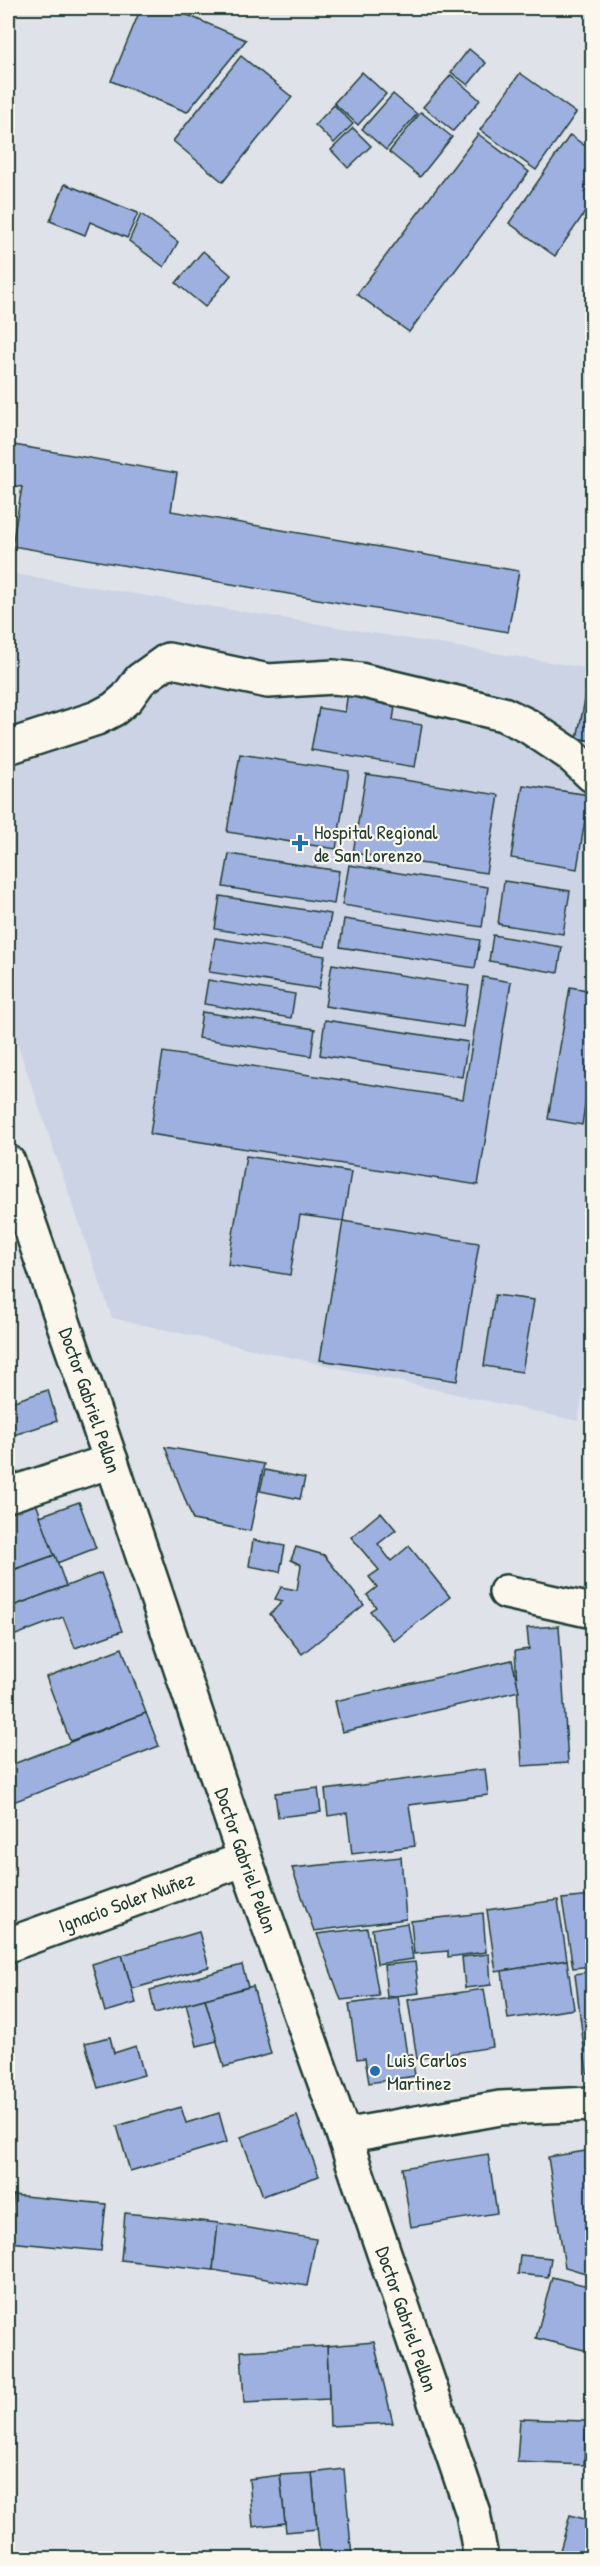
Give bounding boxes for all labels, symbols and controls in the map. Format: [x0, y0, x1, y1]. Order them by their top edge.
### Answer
place label: Hospital Regional de San Lorenzo [314, 818, 438, 868]
marker: Hospital Regional de San Lorenzo [291, 834, 309, 852]
street label: Doctor Gabriel Pellon [53, 1324, 128, 1476]
street label: Doctor Gabriel Pellon [209, 1784, 284, 1937]
street label: Ignacio Soler Nuñez [55, 1864, 198, 1939]
place label: Luis Carlos Martinez [387, 2046, 467, 2096]
marker: Luis Carlos Martinez [368, 2064, 382, 2078]
street label: Doctor Gabriel Pellon [370, 2243, 444, 2395]

